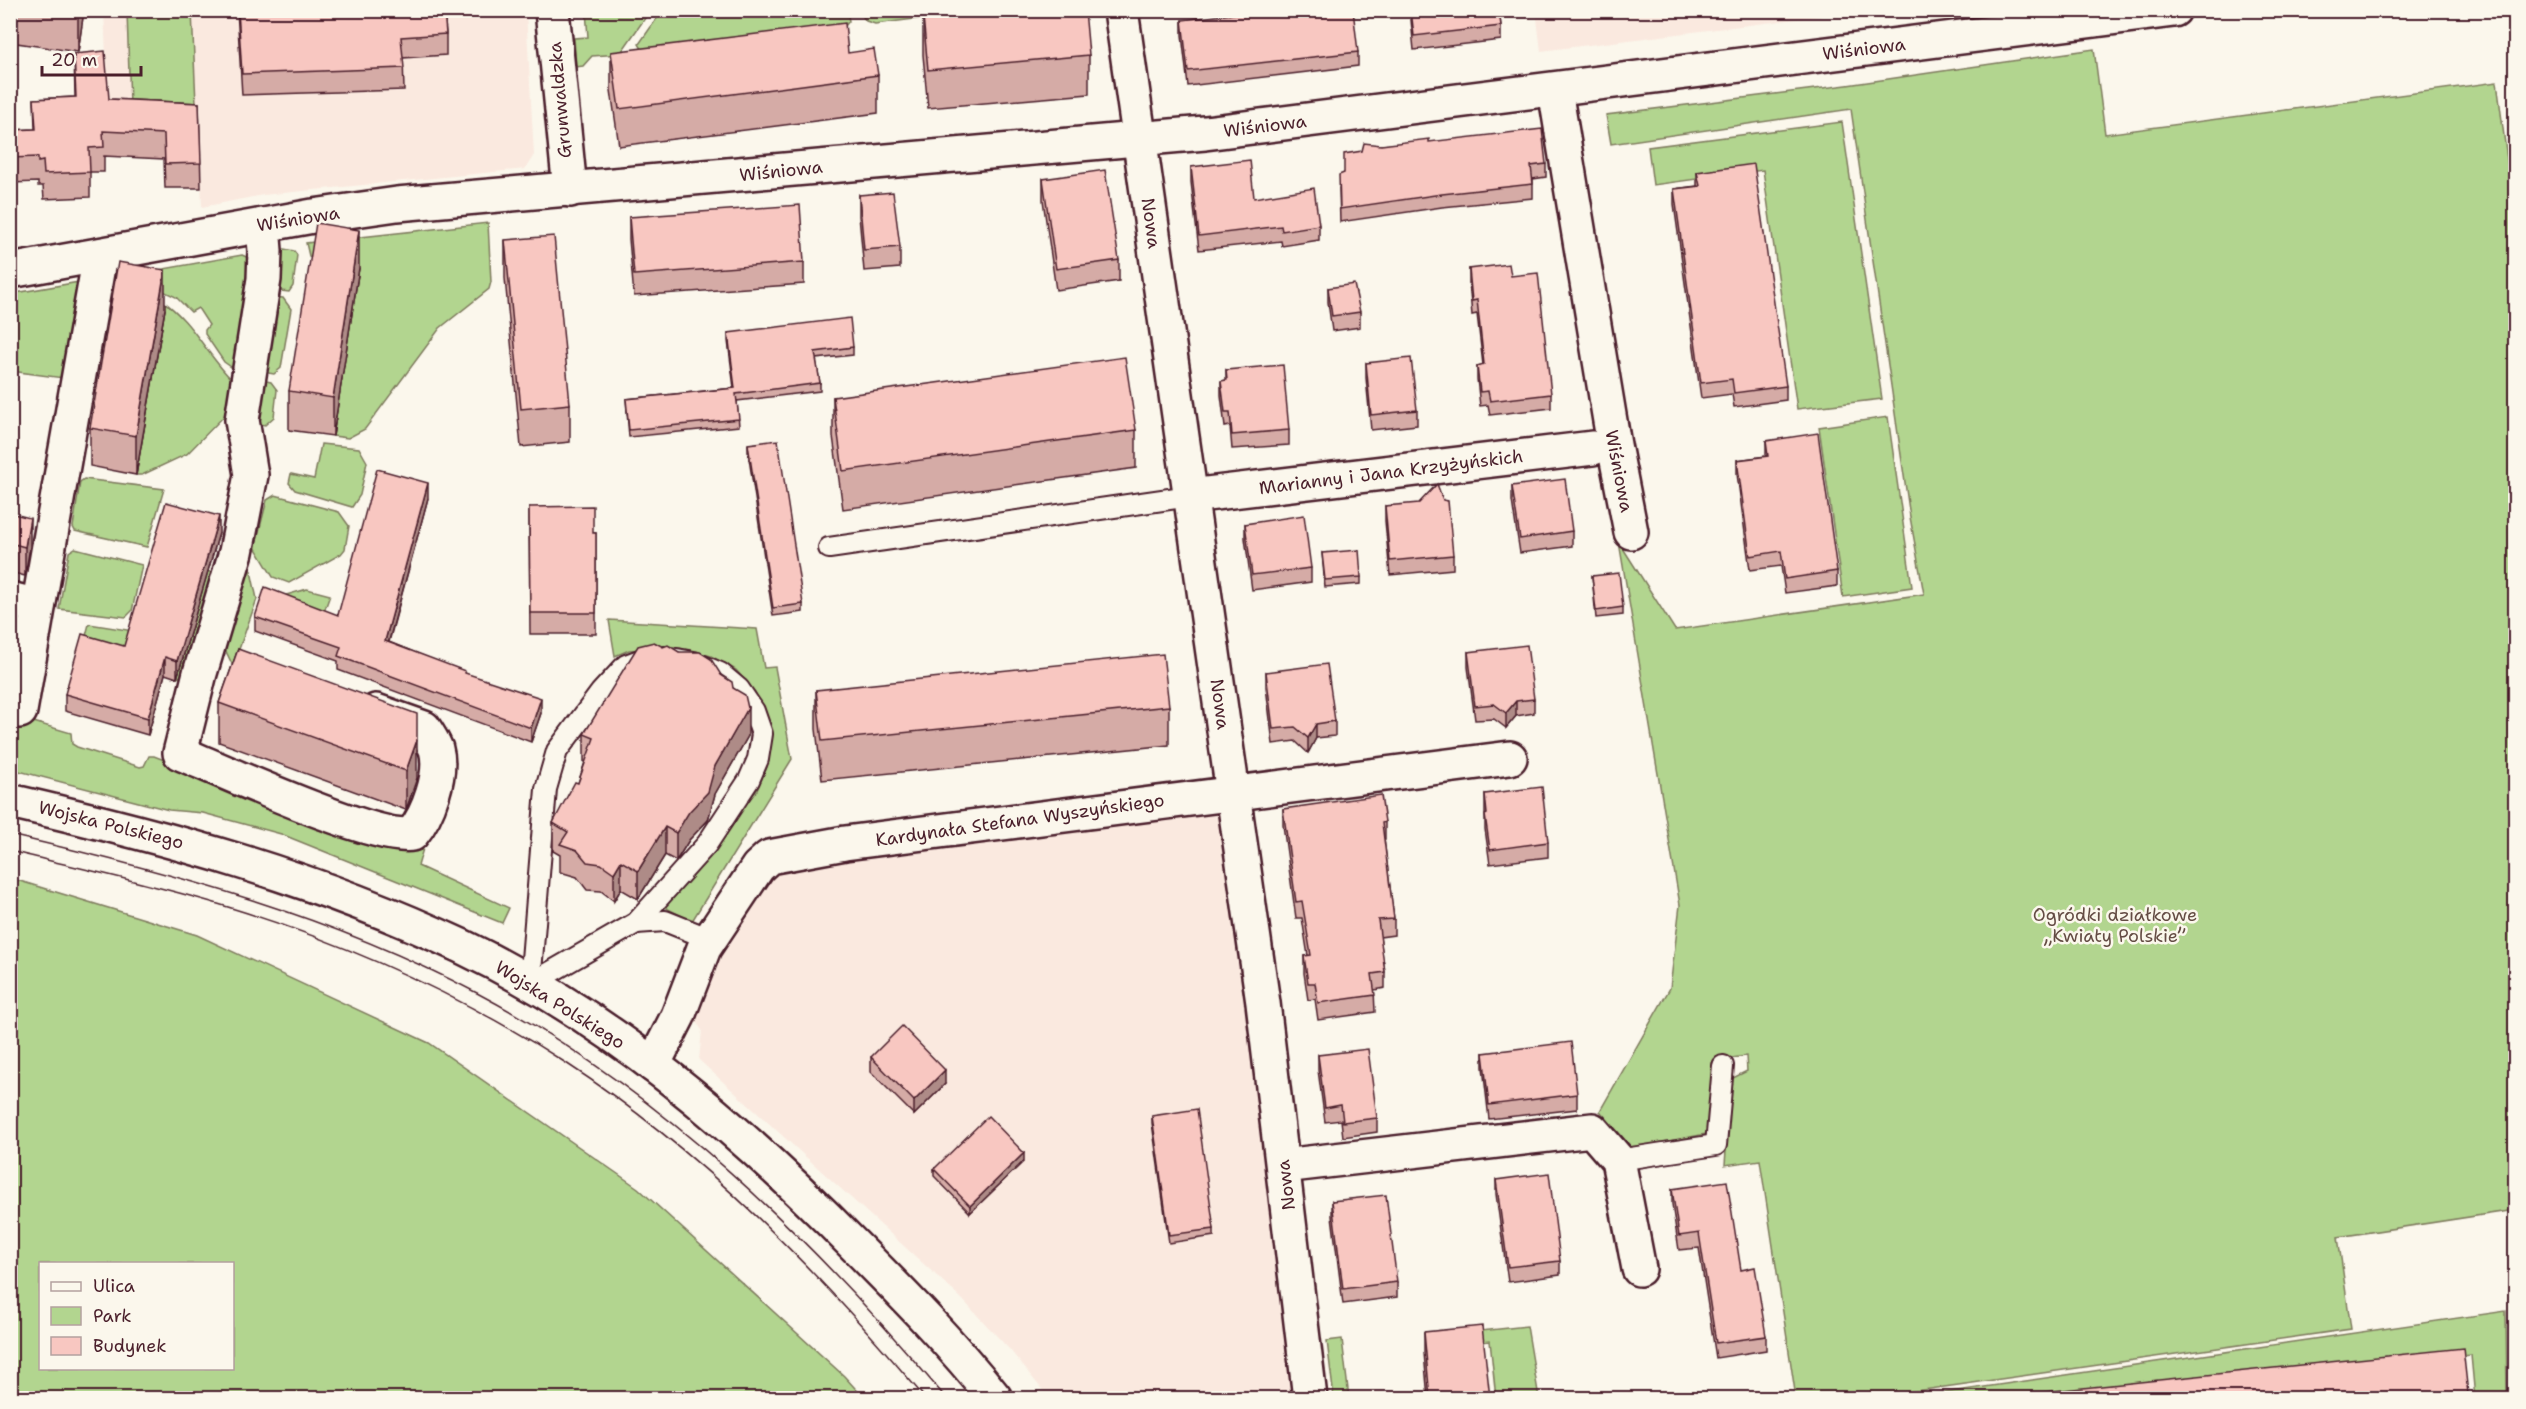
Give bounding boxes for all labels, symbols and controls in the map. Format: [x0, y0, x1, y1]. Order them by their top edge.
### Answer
street label: Wiśniowa [1821, 32, 1907, 66]
scale bar [42, 39, 141, 77]
street label: Grunwaldzka [543, 41, 577, 159]
text: 20 m [51, 48, 97, 72]
street label: Wiśniowa [1222, 109, 1308, 143]
street label: Wiśniowa [738, 155, 824, 187]
street label: Nowa [1136, 196, 1166, 250]
street label: Wiśniowa [255, 201, 341, 237]
street label: Wiśniowa [1599, 428, 1639, 514]
street label: Marianny i Jana Krzyżyńskich [1258, 444, 1524, 500]
street label: Nowa [1205, 677, 1235, 731]
street label: Kardynała Stefana Wyszyńskiego [874, 788, 1166, 852]
street label: Wojska Polskiego [36, 795, 186, 855]
park label: Ogródki działkowe „Kwiaty Polskie” [2033, 903, 2197, 948]
street label: Wojska Polskiego [490, 955, 630, 1055]
street label: Nowa [1271, 1158, 1301, 1212]
legend [39, 1262, 234, 1370]
text: Ulica [93, 1274, 135, 1298]
text: Park [93, 1304, 132, 1328]
text: Budynek [93, 1334, 167, 1358]

